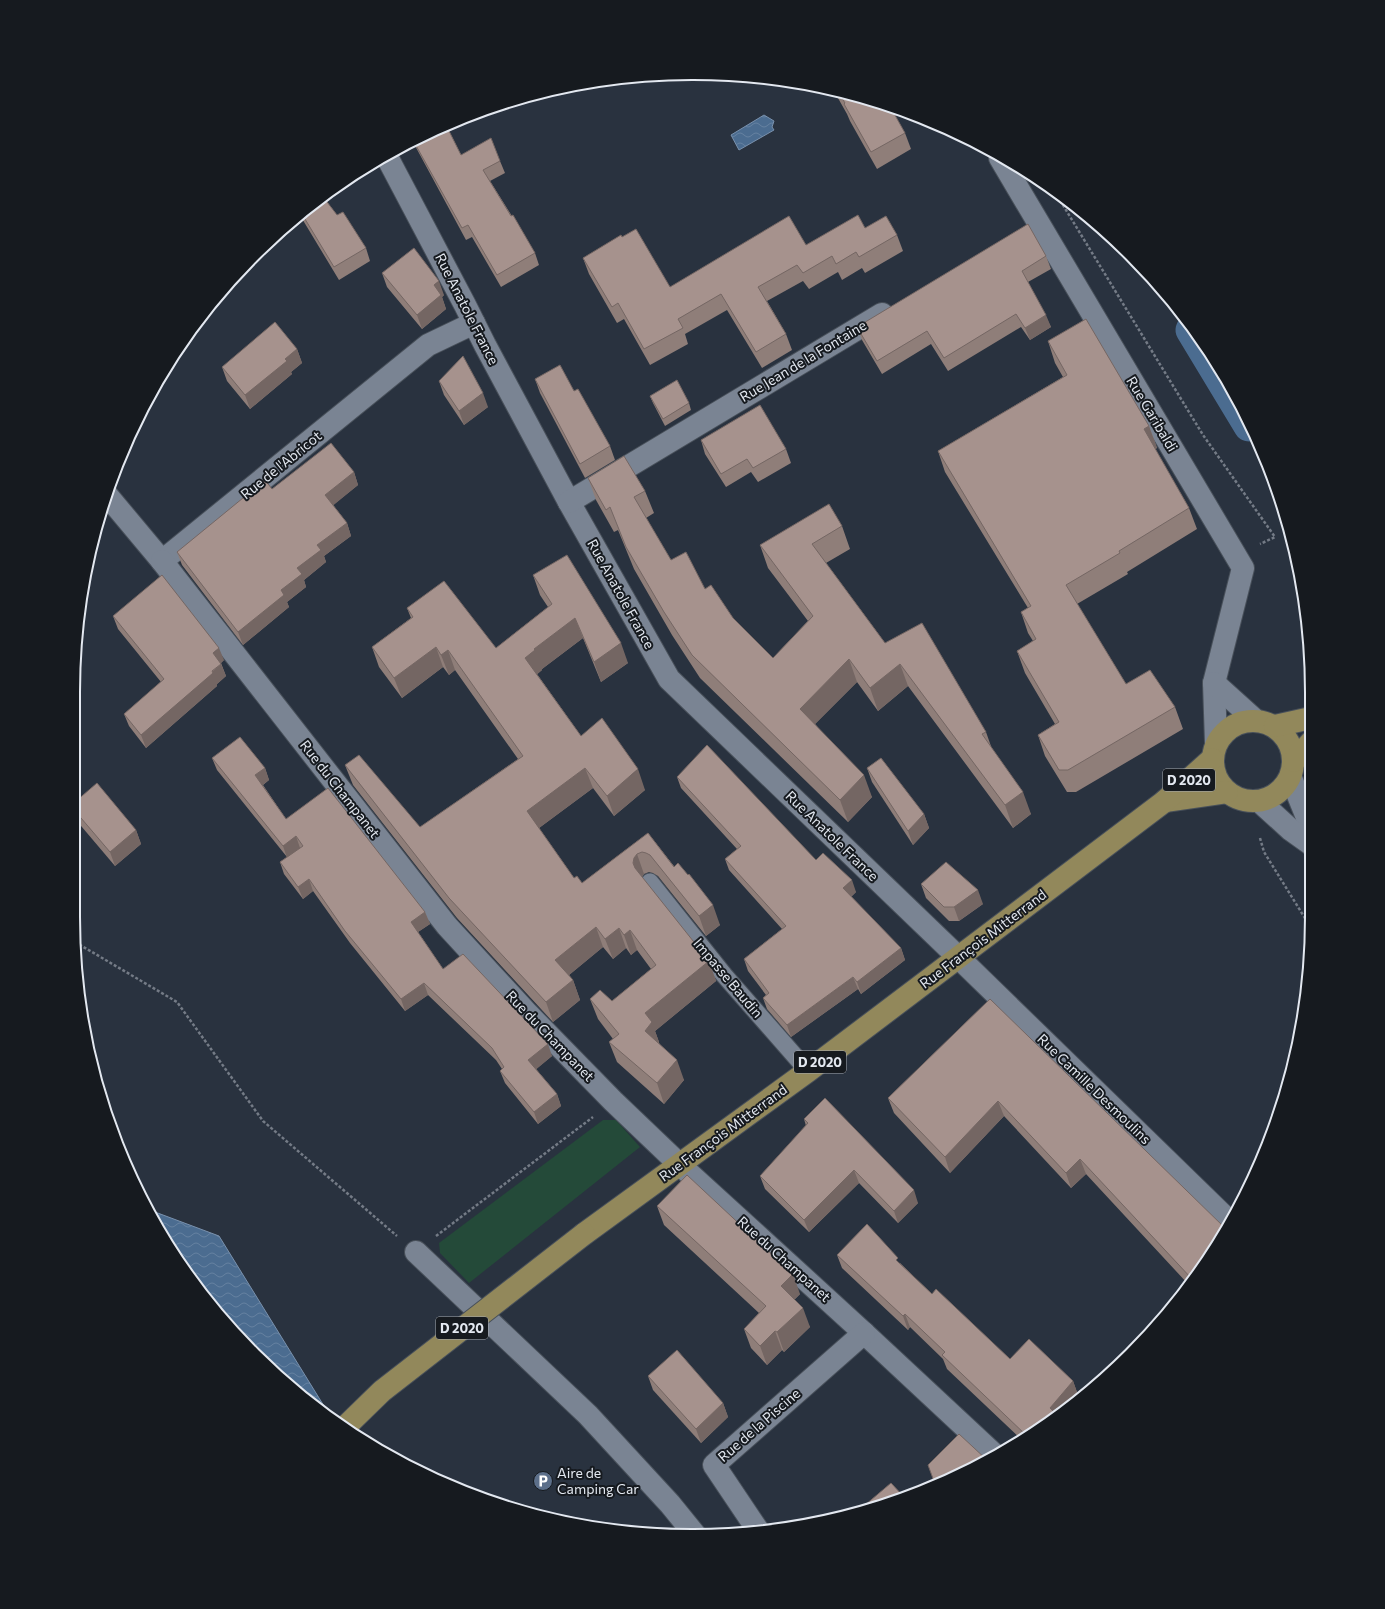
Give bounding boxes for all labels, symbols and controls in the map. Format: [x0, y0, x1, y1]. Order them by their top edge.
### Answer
street label: Rue Anatole France [432, 250, 503, 367]
street label: Rue Jean de la Fontaine [736, 316, 869, 405]
street label: Rue Garibaldi [1123, 373, 1182, 454]
street label: Rue de l'Abricot [237, 427, 325, 502]
street label: Rue Anatole France [584, 536, 659, 652]
street label: Rue du Champanet [297, 736, 384, 841]
road number: D 2020 [1163, 769, 1215, 791]
street label: Rue Anatole France [782, 787, 882, 884]
street label: Rue François Mitterrand [916, 885, 1049, 992]
street label: Impasse Baudin [690, 935, 767, 1021]
street label: Rue du Champanet [503, 987, 598, 1085]
street label: Rue Camille Desmoulins [1034, 1030, 1155, 1147]
road number: D 2020 [794, 1051, 846, 1073]
street label: Rue François Mitterrand [655, 1080, 790, 1185]
street label: Rue du Champanet [734, 1212, 835, 1305]
road number: D 2020 [436, 1317, 488, 1339]
street label: Rue de la Piscine [714, 1384, 803, 1465]
place label: Aire de Camping Car [557, 1464, 639, 1497]
parking icon: Aire de Camping Car [532, 1470, 554, 1492]

